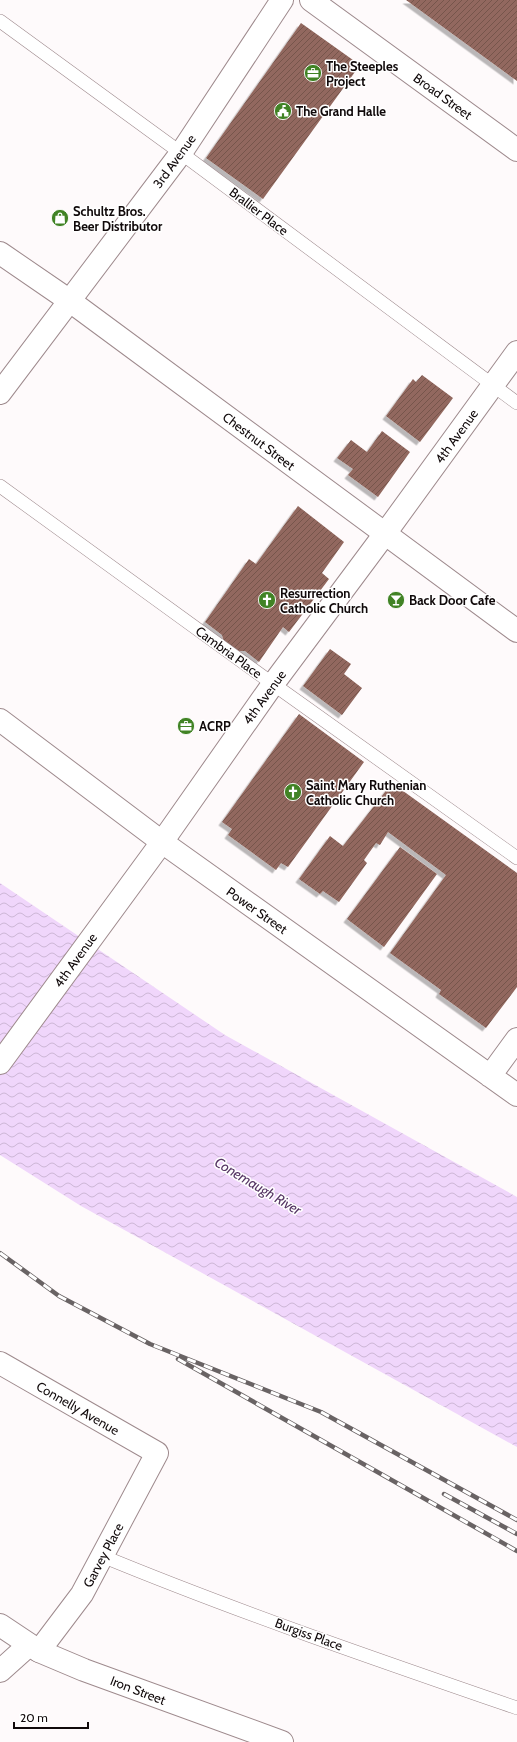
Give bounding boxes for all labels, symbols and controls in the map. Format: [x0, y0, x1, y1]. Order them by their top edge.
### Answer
place label: The Steeples Project [326, 58, 399, 89]
office icon: The Steeples Project [303, 63, 323, 83]
street label: Broad Street [411, 69, 476, 123]
public building icon: The Grand Halle [273, 101, 293, 121]
place label: The Grand Halle [296, 103, 386, 119]
street label: 3rd Avenue [149, 131, 199, 191]
street label: Brallier Place [226, 184, 292, 239]
place label: Schultz Bros. Beer Distributor [73, 203, 163, 234]
shop icon: Schultz Bros. Beer Distributor [50, 208, 70, 228]
street label: 4th Avenue [431, 406, 481, 466]
street label: Chestnut Street [220, 409, 299, 474]
place label: Resurrection Catholic Church [280, 585, 368, 616]
church icon: Resurrection Catholic Church [257, 590, 277, 610]
bar icon: Back Door Cafe [386, 590, 406, 610]
place label: Back Door Cafe [409, 592, 496, 608]
street label: Cambria Place [193, 623, 266, 682]
street label: 4th Avenue [239, 667, 289, 727]
office icon: ACRP [176, 716, 196, 736]
place label: ACRP [199, 718, 231, 734]
place label: Saint Mary Ruthenian Catholic Church [306, 777, 426, 808]
church icon: Saint Mary Ruthenian Catholic Church [283, 782, 303, 802]
street label: Power Street [223, 883, 291, 937]
street label: 4th Avenue [50, 930, 100, 990]
water label: Conemaugh River [211, 1153, 305, 1219]
street label: Connelly Avenue [34, 1378, 123, 1438]
street label: Garvey Place [79, 1520, 127, 1590]
street label: Burgiss Place [273, 1614, 345, 1654]
street label: Iron Street [108, 1672, 168, 1708]
scale bar [14, 1704, 88, 1730]
text: 20 m [20, 1710, 48, 1725]

